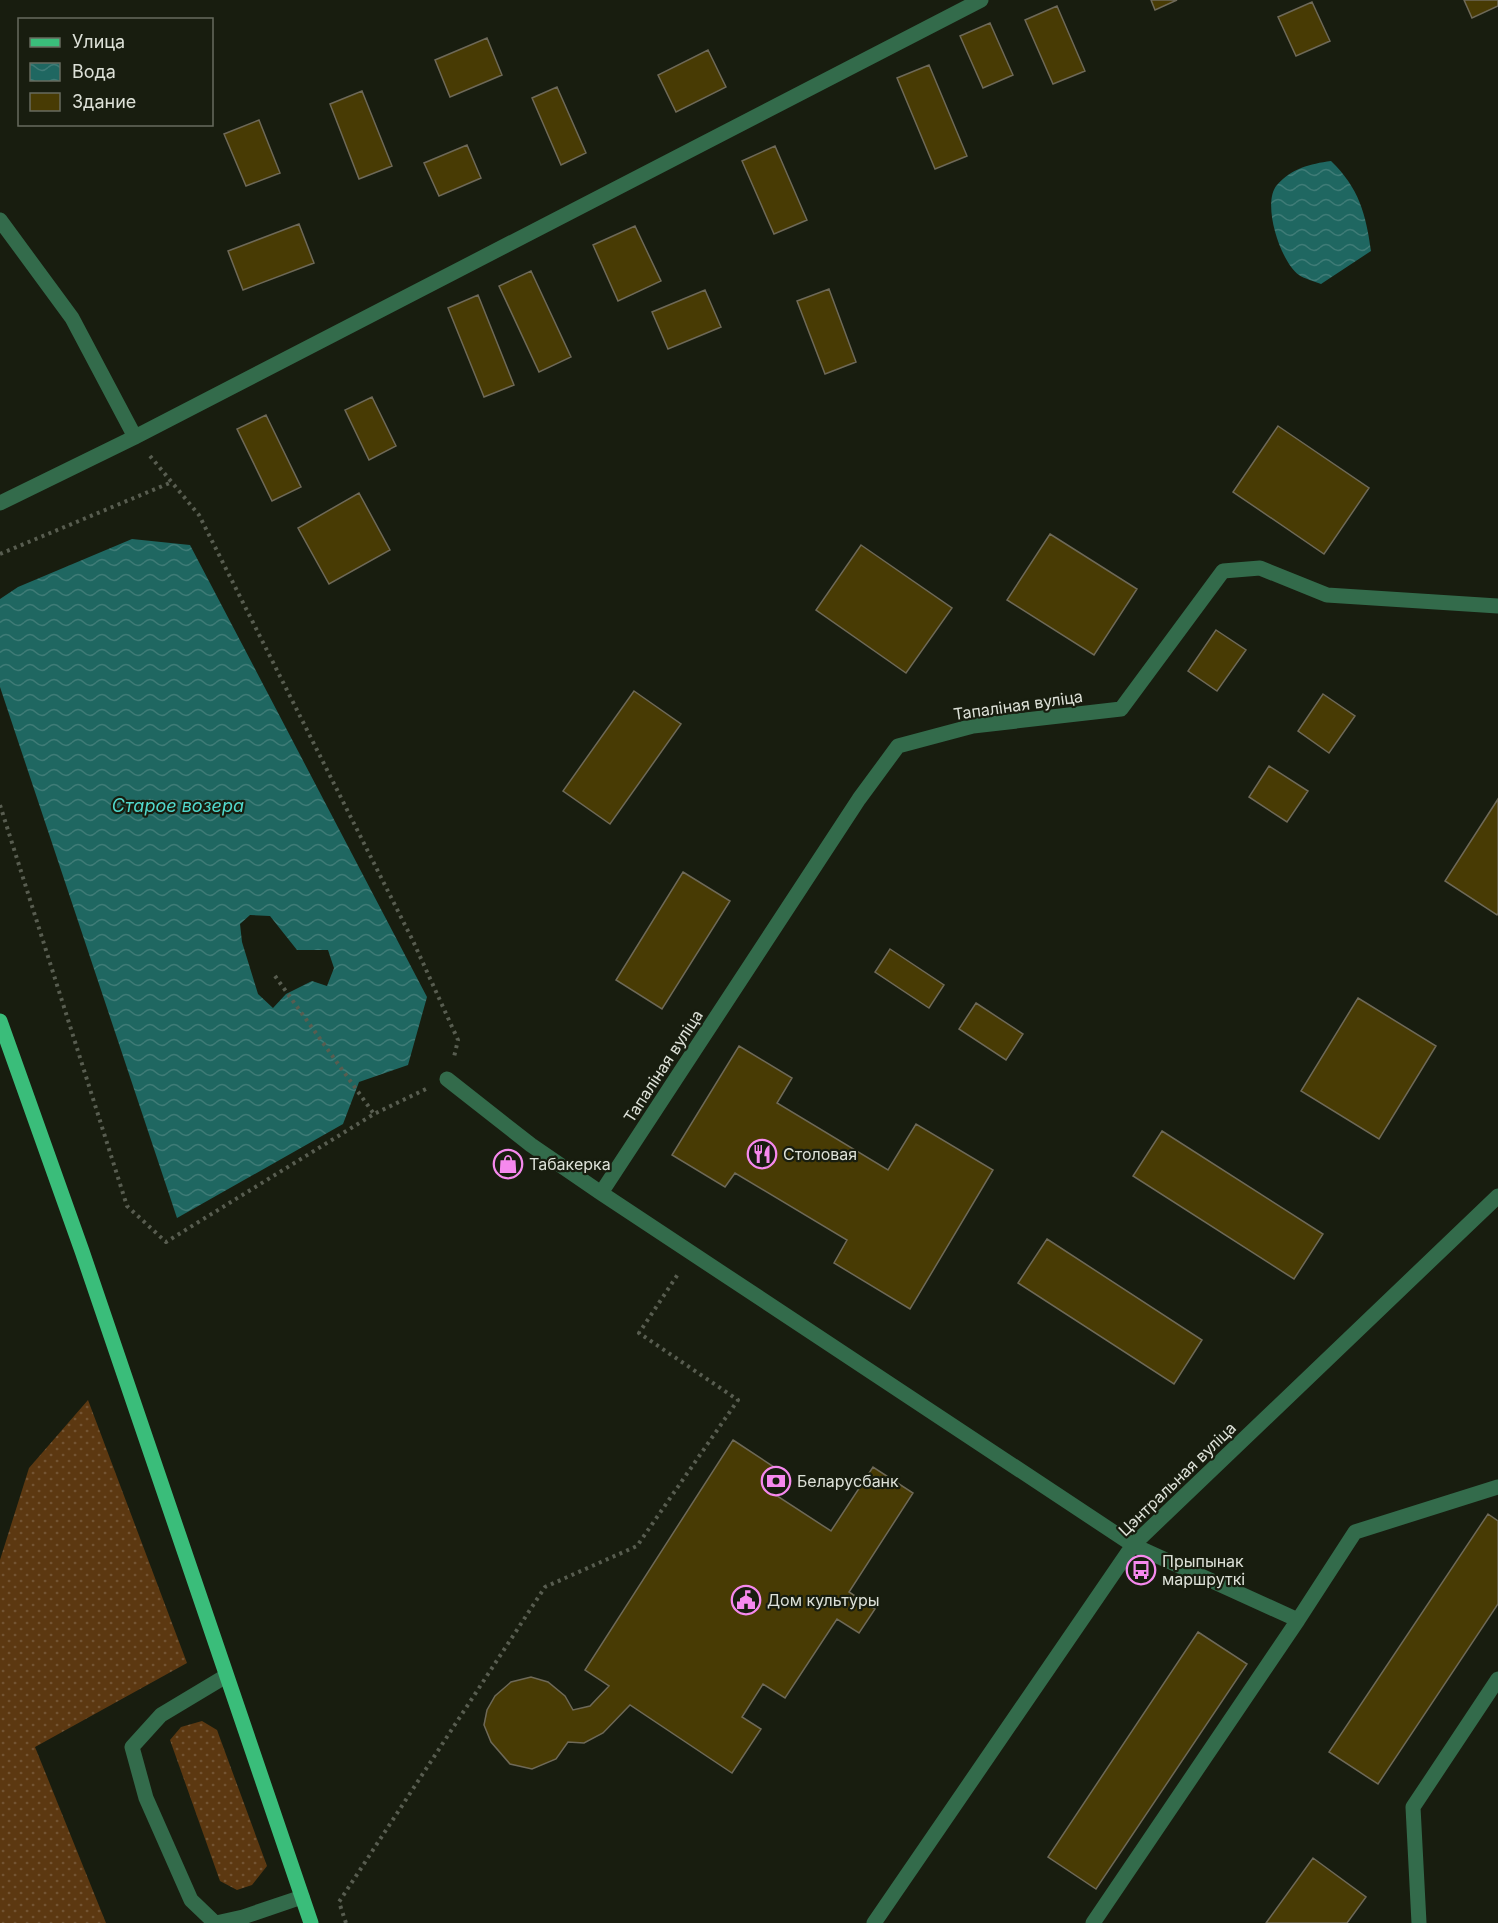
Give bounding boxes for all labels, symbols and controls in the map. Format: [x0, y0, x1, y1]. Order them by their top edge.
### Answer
legend [18, 18, 213, 126]
text: Улица [72, 31, 125, 52]
text: Вода [72, 61, 116, 82]
text: Здание [72, 91, 136, 112]
street label: Тапаліная вуліца [952, 686, 1084, 724]
water label: Старое возера [112, 795, 244, 816]
street label: Тапаліная вуліца [619, 1006, 707, 1126]
restaurant icon: Столовая [746, 1138, 778, 1170]
place label: Столовая [783, 1144, 857, 1164]
shop icon: Табакерка [492, 1148, 524, 1180]
place label: Табакерка [529, 1154, 611, 1174]
street label: Цэнтральная вуліца [1114, 1418, 1240, 1540]
bank icon: Беларусбанк [760, 1465, 792, 1497]
place label: Беларусбанк [797, 1471, 899, 1491]
place label: Прыпынак маршруткі [1162, 1551, 1245, 1589]
bus stop icon: Прыпынак маршруткі [1125, 1554, 1157, 1586]
public building icon: Дом культуры [730, 1584, 762, 1616]
place label: Дом культуры [767, 1590, 880, 1610]

